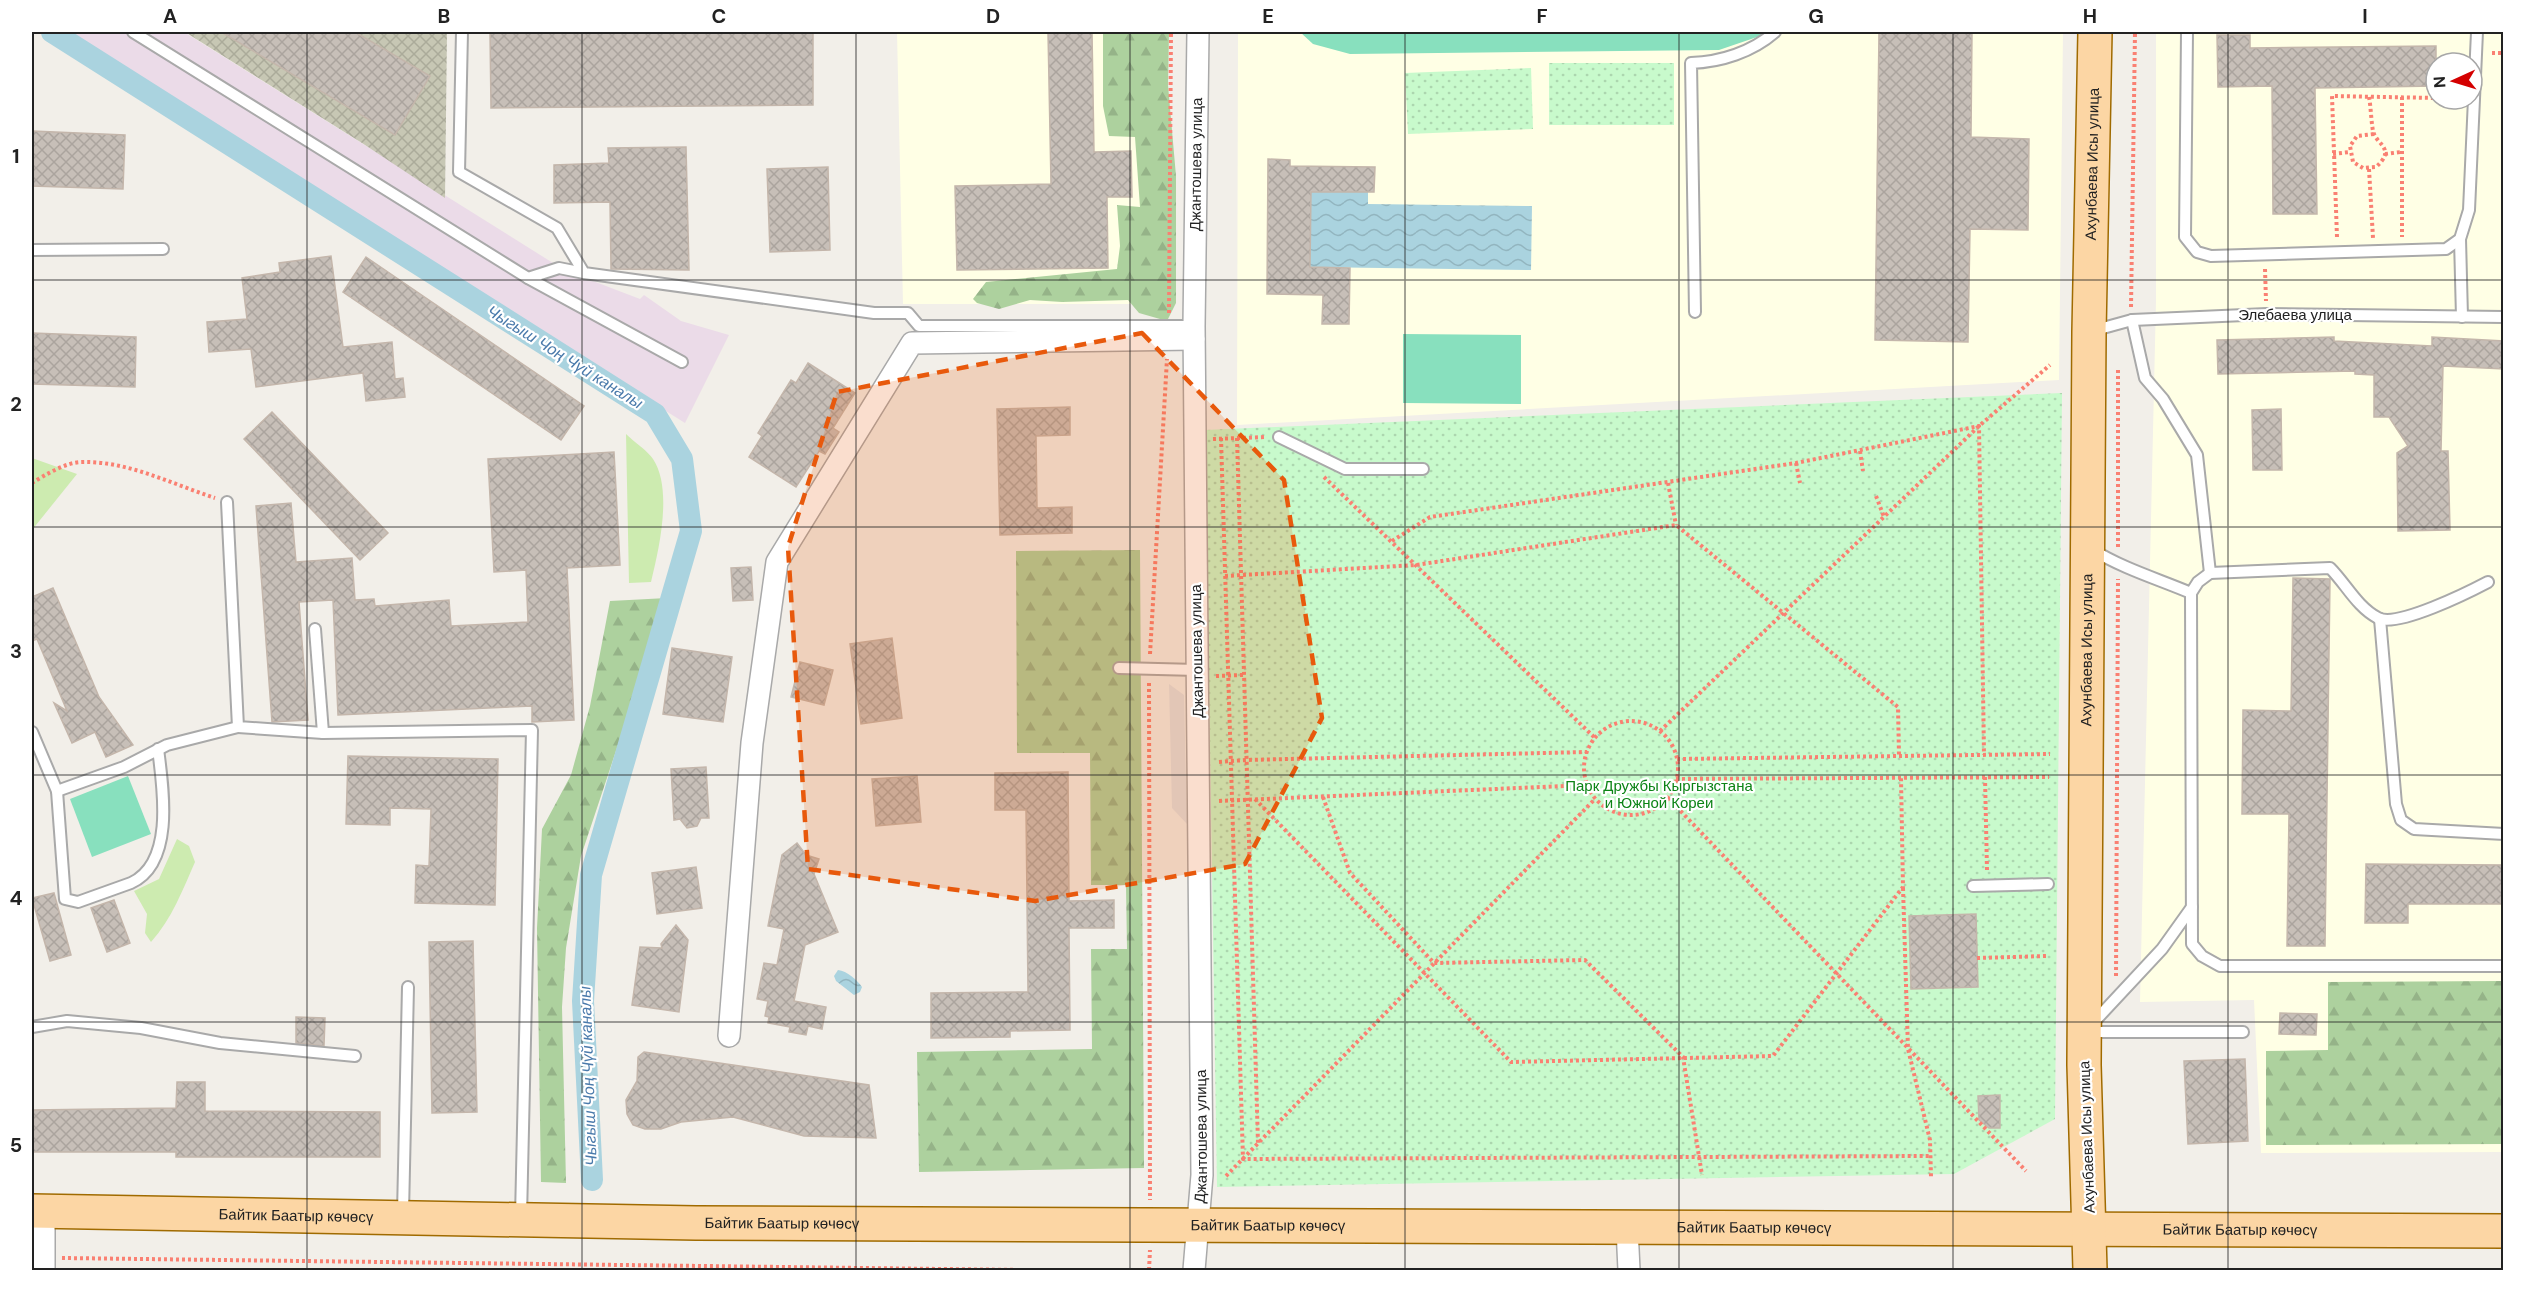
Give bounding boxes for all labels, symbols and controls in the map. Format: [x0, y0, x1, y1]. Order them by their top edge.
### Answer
text: A [163, 3, 177, 29]
text: B [438, 3, 450, 29]
text: C [712, 3, 726, 29]
text: D [986, 3, 1000, 29]
text: E [1262, 3, 1274, 29]
text: F [1536, 3, 1548, 29]
text: G [1808, 3, 1824, 29]
text: H [2083, 3, 2097, 29]
text: I [2362, 3, 2368, 29]
north arrow [2424, 51, 2484, 111]
text: N [2429, 75, 2450, 89]
street label: Ахунбаева Исы улица [2081, 87, 2104, 241]
street label: Джантошева улица [1185, 97, 1207, 231]
text: 1 [12, 143, 20, 169]
water label: Чыгыш Чоң Чүй каналы [483, 300, 647, 414]
street label: Элебаева улица [2238, 305, 2352, 325]
text: 2 [10, 391, 22, 417]
street label: Ахунбаева Исы улица [2076, 573, 2097, 727]
street label: Джантошева улица [1186, 583, 1208, 718]
text: 3 [10, 638, 22, 664]
park label: Парк Дружбы Кыргызстана и Южной Кореи [1565, 776, 1753, 813]
text: 4 [10, 885, 23, 911]
water label: Чыгыш Чоң Чүй каналы [574, 985, 602, 1166]
street label: Ахунбаева Исы улица [2074, 1060, 2100, 1214]
street label: Джантошева улица [1190, 1069, 1212, 1204]
text: 5 [10, 1132, 22, 1158]
street label: Байтик Баатыр көчөсү [218, 1204, 374, 1227]
street label: Байтик Баатыр көчөсү [705, 1213, 860, 1234]
street label: Байтик Баатыр көчөсү [1190, 1215, 1346, 1236]
street label: Байтик Баатыр көчөсү [1676, 1217, 1832, 1238]
street label: Байтик Баатыр көчөсү [2162, 1219, 2318, 1240]

